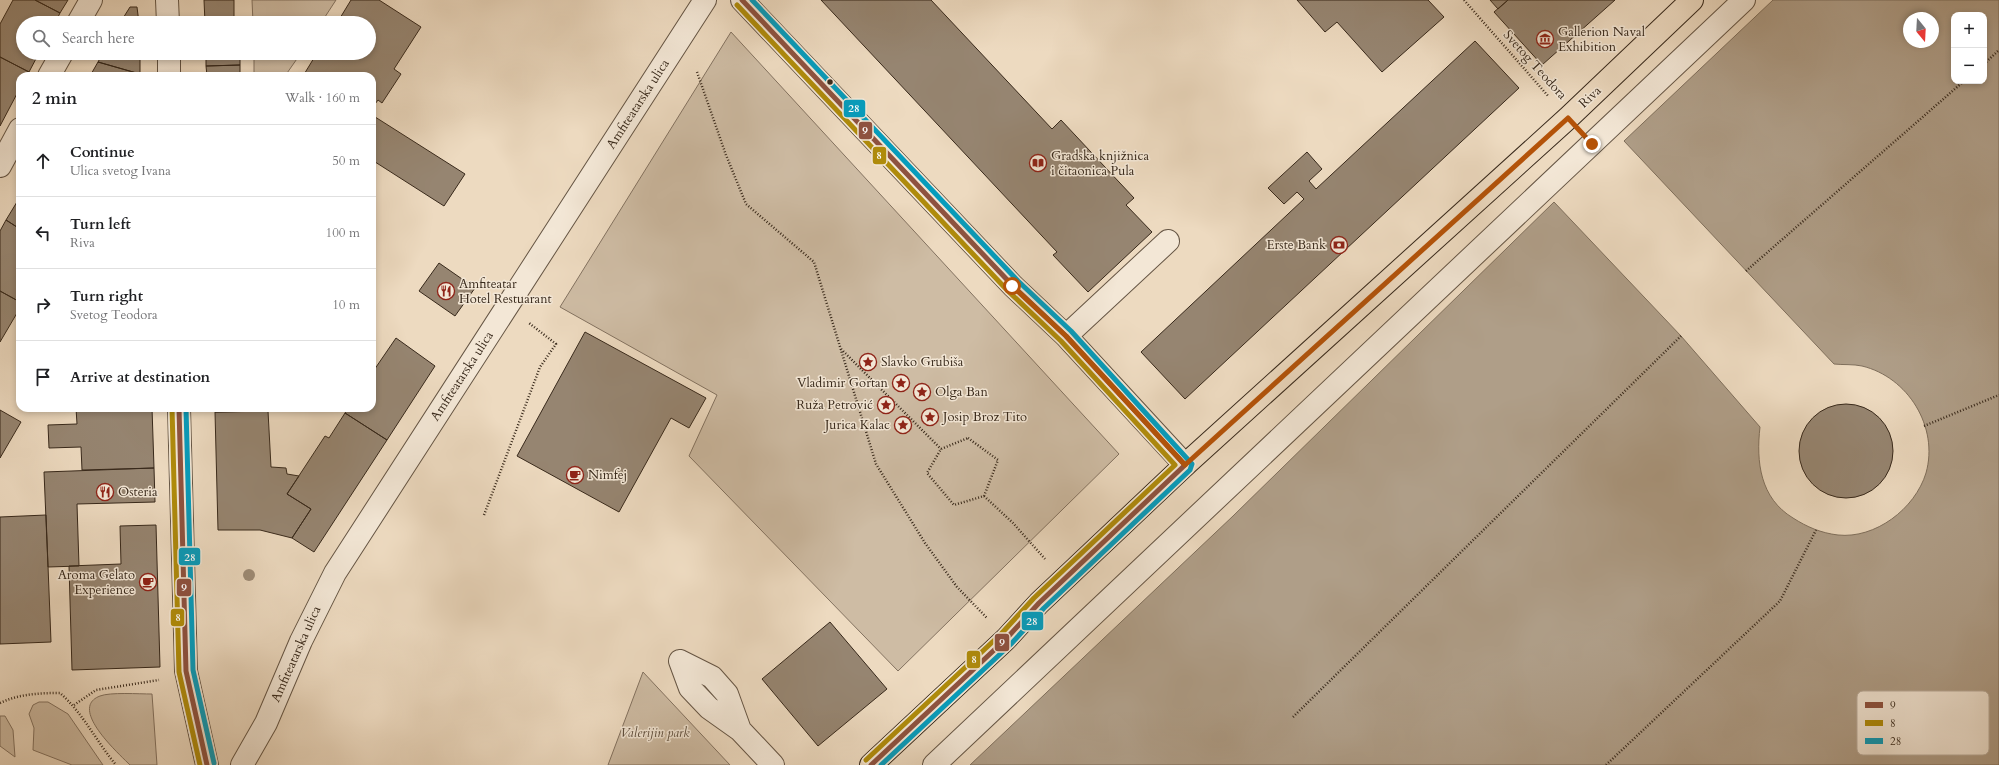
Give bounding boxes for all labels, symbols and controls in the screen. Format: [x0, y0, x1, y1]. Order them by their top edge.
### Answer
north arrow [1903, 12, 1939, 48]
map controls [1951, 12, 1987, 84]
button: + [1951, 12, 1987, 48]
search box [16, 16, 376, 60]
place label: Gallerion Naval Exhibition [1558, 23, 1646, 56]
street label: Svetog Teodora [1499, 26, 1571, 104]
icon: search [30, 27, 52, 49]
text: Search here [62, 28, 135, 48]
museum icon: Gallerion Naval Exhibition [1535, 29, 1555, 49]
button: − [1951, 48, 1987, 84]
street label: Amfiteatarska ulica [602, 55, 674, 152]
unlabelled marker [825, 77, 835, 87]
street label: Riva [1575, 82, 1605, 112]
text: 2 min [32, 87, 77, 110]
text: Walk · 160 m [285, 89, 360, 107]
line badge: 28 [843, 99, 866, 118]
text: 28 [848, 101, 860, 116]
line badge: 9 [858, 121, 873, 140]
text: 9 [862, 123, 868, 138]
route end [1583, 135, 1601, 153]
text: Continue [70, 142, 135, 162]
line badge: 8 [872, 146, 887, 165]
place label: Gradska knjižnica i čitaonica Pula [1051, 147, 1149, 180]
text: 8 [876, 148, 882, 163]
icon: ahead [32, 150, 54, 172]
text: 50 m [332, 152, 360, 170]
library icon: Gradska knjižnica i čitaonica Pula [1028, 153, 1048, 173]
text: Ulica svetog Ivana [70, 162, 171, 180]
text: Turn left [70, 214, 131, 234]
icon: left [32, 222, 54, 244]
text: 100 m [326, 224, 360, 242]
text: Riva [70, 234, 95, 252]
bank icon: Erste Bank [1329, 235, 1349, 255]
place label: Erste Bank [1267, 236, 1326, 254]
place label: Amfiteatar Hotel Restuarant [459, 275, 552, 308]
route start [1003, 277, 1021, 295]
restaurant icon: Amfiteatar Hotel Restuarant [436, 281, 456, 301]
text: Turn right [70, 286, 143, 306]
icon: right [32, 294, 54, 316]
text: 10 m [332, 296, 360, 314]
text: Svetog Teodora [70, 306, 158, 324]
street label: Amfiteatarska ulica [426, 327, 498, 424]
place icon: Slavko Grubiša [858, 352, 878, 372]
place label: Slavko Grubiša [881, 353, 964, 371]
icon: arrive [32, 366, 54, 388]
text: Arrive at destination [70, 367, 210, 387]
place icon: Vladimir Gortan [891, 373, 911, 393]
place label: Vladimir Gortan [797, 374, 889, 392]
place icon: Olga Ban [912, 382, 932, 402]
place label: Olga Ban [935, 383, 988, 401]
place icon: Ruža Petrović [876, 395, 896, 415]
place label: Ruža Petrović [796, 396, 873, 414]
place icon: Josip Broz Tito [920, 407, 940, 427]
place label: Josip Broz Tito [941, 408, 1027, 426]
place icon: Jurica Kalac [893, 415, 913, 435]
place label: Jurica Kalac [823, 416, 890, 434]
cafe icon: Nimfej [565, 465, 585, 485]
place label: Nimfej [588, 466, 627, 484]
restaurant icon: Osteria [95, 482, 115, 502]
place label: Osteria [118, 483, 158, 501]
line badge: 28 [178, 547, 201, 566]
text: 28 [184, 550, 196, 565]
place label: Aroma Gelato Experience [58, 566, 135, 599]
cafe icon: Aroma Gelato Experience [138, 572, 158, 592]
line badge: 9 [176, 578, 192, 597]
text: 9 [181, 580, 187, 595]
street label: Amfiteatarska ulica [267, 603, 325, 705]
line badge: 8 [170, 608, 185, 627]
text: 8 [175, 610, 181, 625]
line badge: 28 [1021, 611, 1044, 631]
text: 28 [1026, 614, 1038, 629]
line badge: 9 [994, 633, 1010, 652]
text: 9 [999, 635, 1005, 650]
line badge: 8 [966, 650, 981, 669]
text: 8 [971, 652, 977, 667]
legend [1857, 691, 1989, 755]
text: 9 [1890, 698, 1896, 713]
text: 8 [1890, 716, 1896, 731]
park label: Valerijin park [620, 724, 690, 742]
text: 28 [1890, 734, 1901, 749]

